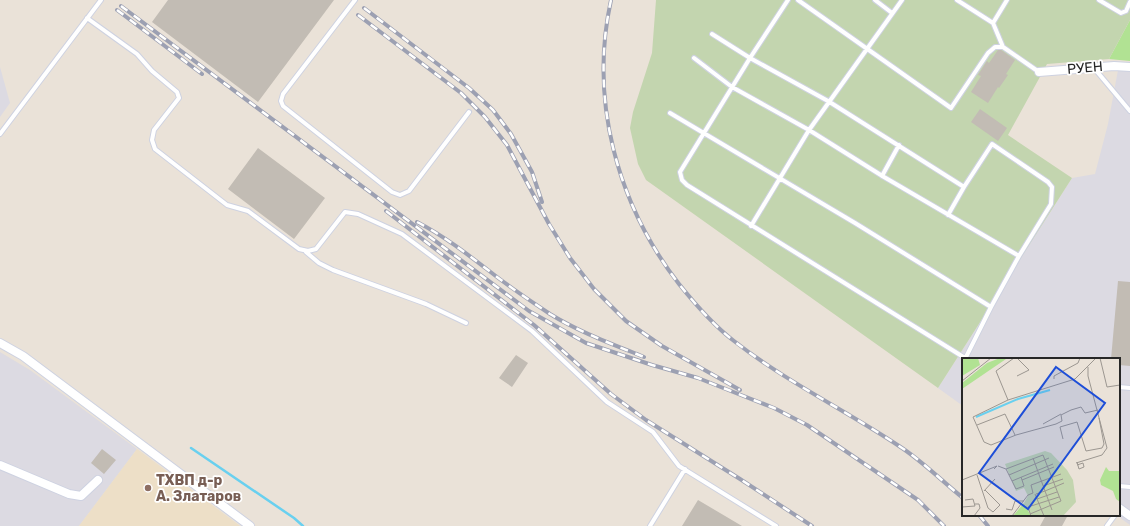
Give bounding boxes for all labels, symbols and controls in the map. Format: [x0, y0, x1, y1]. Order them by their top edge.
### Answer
street label: РУЕН [1066, 58, 1104, 78]
inset map [962, 358, 1120, 516]
place label: ТХВП д-р А. Златаров [156, 472, 241, 505]
marker: ТХВП д-р А. Златаров [143, 483, 153, 493]

